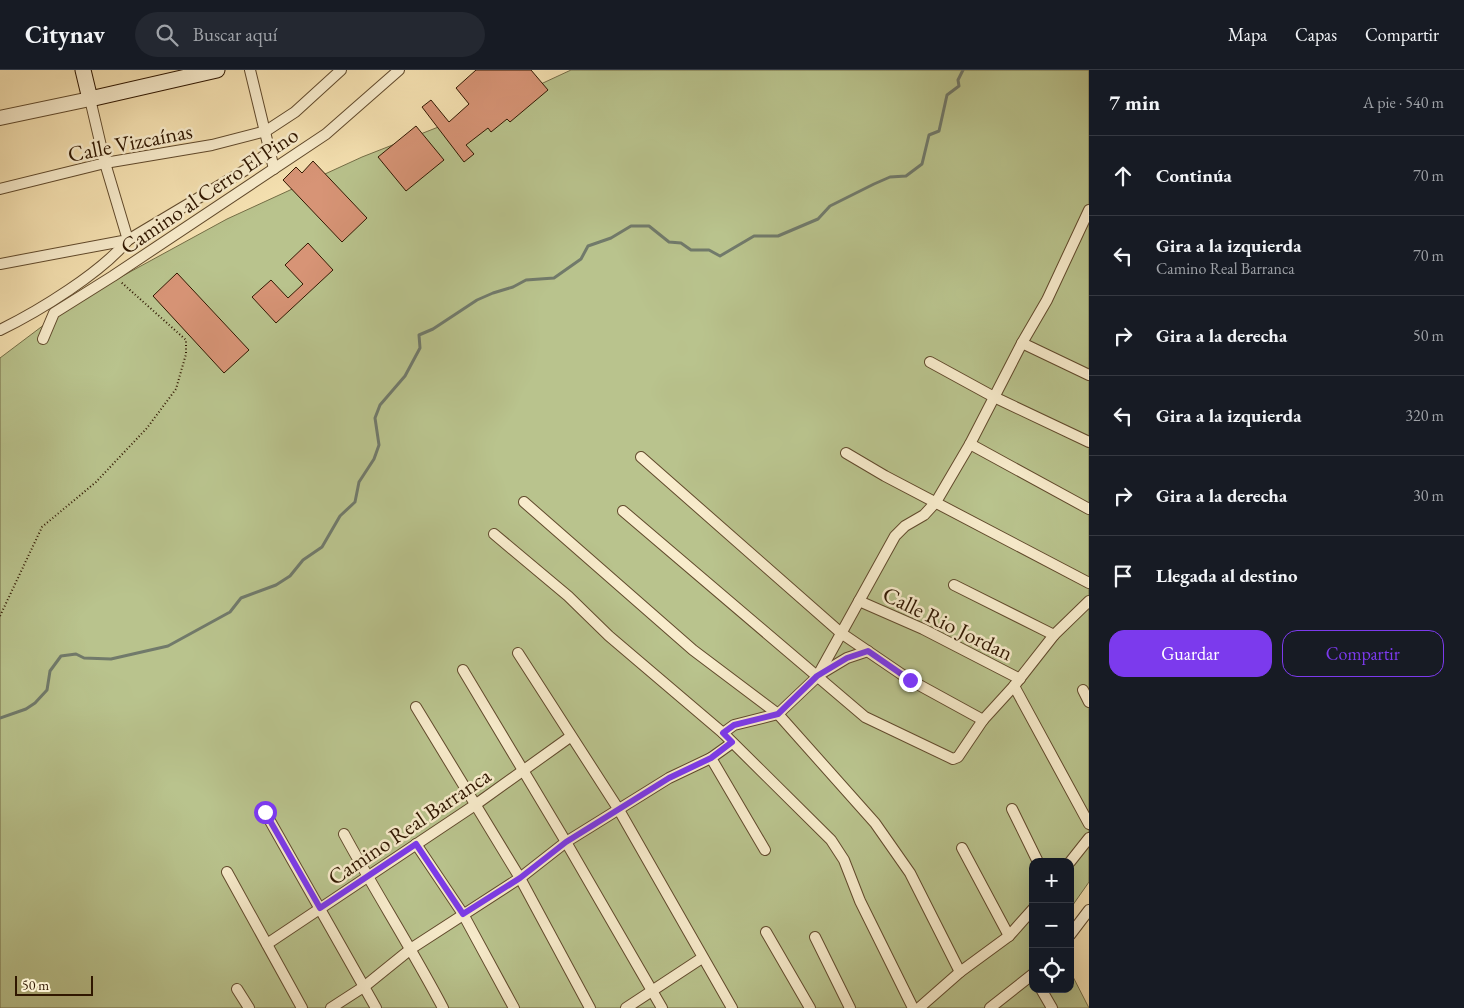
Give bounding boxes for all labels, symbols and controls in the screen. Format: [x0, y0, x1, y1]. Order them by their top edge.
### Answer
search box [135, 12, 485, 57]
text: Citynav [25, 19, 105, 50]
icon: search [153, 21, 181, 49]
text: Buscar aquí [193, 22, 277, 47]
text: Mapa [1228, 23, 1267, 46]
text: Capas [1295, 23, 1337, 46]
text: Compartir [1365, 23, 1439, 46]
text: 7 min [1109, 89, 1160, 116]
text: A pie · 540 m [1363, 92, 1444, 113]
street label: Calle Vizcaínas [65, 116, 195, 169]
street label: Camino al Cerro El Pino [115, 120, 304, 261]
icon: ahead [1109, 162, 1137, 190]
text: Continúa [1156, 163, 1232, 188]
text: 70 m [1413, 165, 1444, 186]
text: Gira a la izquierda [1156, 233, 1302, 258]
icon: left [1109, 242, 1137, 270]
text: 70 m [1413, 245, 1444, 266]
text: Camino Real Barranca [1156, 258, 1295, 279]
icon: right [1109, 322, 1137, 350]
text: Gira a la derecha [1156, 323, 1287, 348]
text: 50 m [1413, 325, 1444, 346]
icon: left [1109, 402, 1137, 430]
text: Gira a la izquierda [1156, 403, 1302, 428]
text: 320 m [1405, 405, 1444, 426]
icon: right [1109, 482, 1137, 510]
text: Gira a la derecha [1156, 483, 1287, 508]
text: 30 m [1413, 485, 1444, 506]
icon: arrive [1109, 562, 1137, 590]
text: Llegada al destino [1156, 563, 1298, 588]
street label: Calle Rio Jordan [878, 579, 1018, 668]
button: Guardar [1109, 630, 1272, 677]
button: Compartir [1282, 630, 1444, 677]
route end [899, 669, 922, 692]
street label: Camino Real Barranca [322, 761, 497, 892]
route start [254, 801, 277, 824]
map controls [1029, 858, 1074, 993]
button: + [1029, 858, 1074, 903]
button: − [1029, 903, 1074, 948]
button: locate [1029, 948, 1074, 993]
scale bar [15, 973, 92, 996]
text: 50 m [22, 976, 49, 994]

